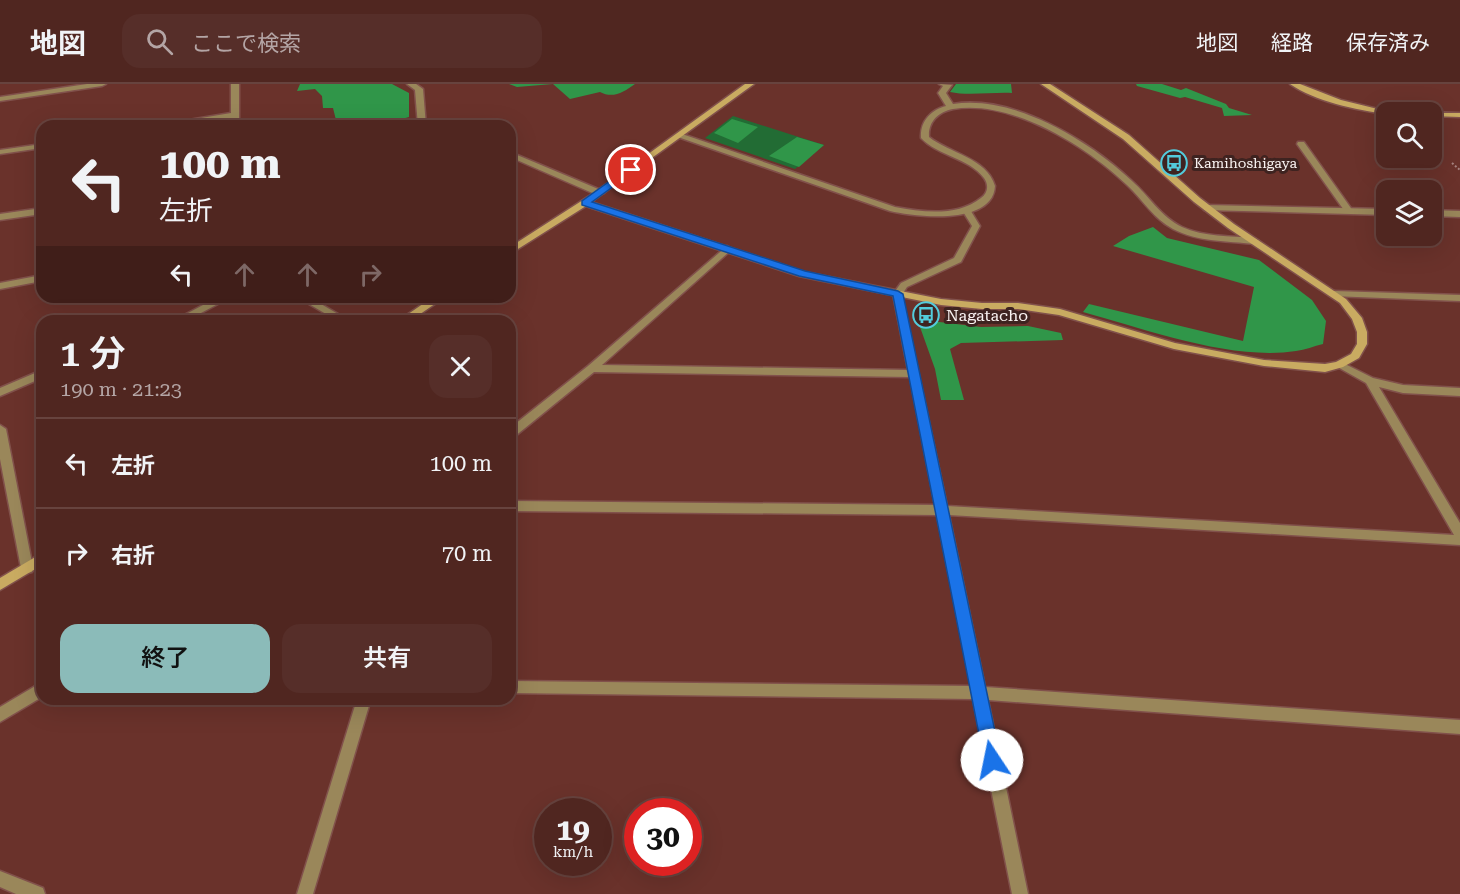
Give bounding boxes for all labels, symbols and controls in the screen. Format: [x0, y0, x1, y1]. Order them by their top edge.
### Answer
search box [122, 14, 542, 68]
icon: search [143, 25, 176, 58]
text: 地図 [30, 27, 86, 60]
text: ここで検索 [191, 31, 301, 56]
text: 地図 [1196, 31, 1238, 55]
text: 経路 [1271, 31, 1313, 55]
text: 保存済み [1346, 31, 1430, 55]
map controls [1376, 102, 1442, 246]
button: search [1376, 102, 1442, 168]
text: 100 m [159, 139, 281, 188]
icon: left [60, 144, 138, 222]
pin [605, 144, 656, 195]
bus stop icon: Kamihoshigaya [1159, 148, 1189, 178]
icon: arrive [614, 153, 647, 186]
place label: Kamihoshigaya [1194, 155, 1298, 171]
button: layers [1376, 180, 1442, 246]
text: 左折 [159, 195, 213, 227]
icon: left [165, 258, 198, 291]
icon: ahead [228, 258, 261, 291]
icon: ahead [291, 258, 324, 291]
icon: right [354, 258, 387, 291]
bus stop icon: Nagatacho [911, 300, 941, 330]
place label: Nagatacho [946, 306, 1028, 325]
text: 1 分 [60, 333, 125, 375]
button: close [429, 335, 492, 398]
text: 190 m · 21:23 [60, 377, 182, 401]
icon: left [60, 447, 93, 480]
text: 100 m [429, 451, 492, 476]
text: 左折 [111, 453, 155, 478]
icon: right [60, 537, 93, 570]
text: 70 m [442, 541, 492, 566]
text: 右折 [111, 543, 155, 568]
button: 終了 [60, 624, 270, 693]
button: 共有 [282, 624, 492, 693]
position arrow [960, 728, 1024, 792]
speed limit sign: 30 [624, 798, 702, 876]
text: 19 [556, 812, 590, 847]
text: km/h [553, 843, 593, 861]

